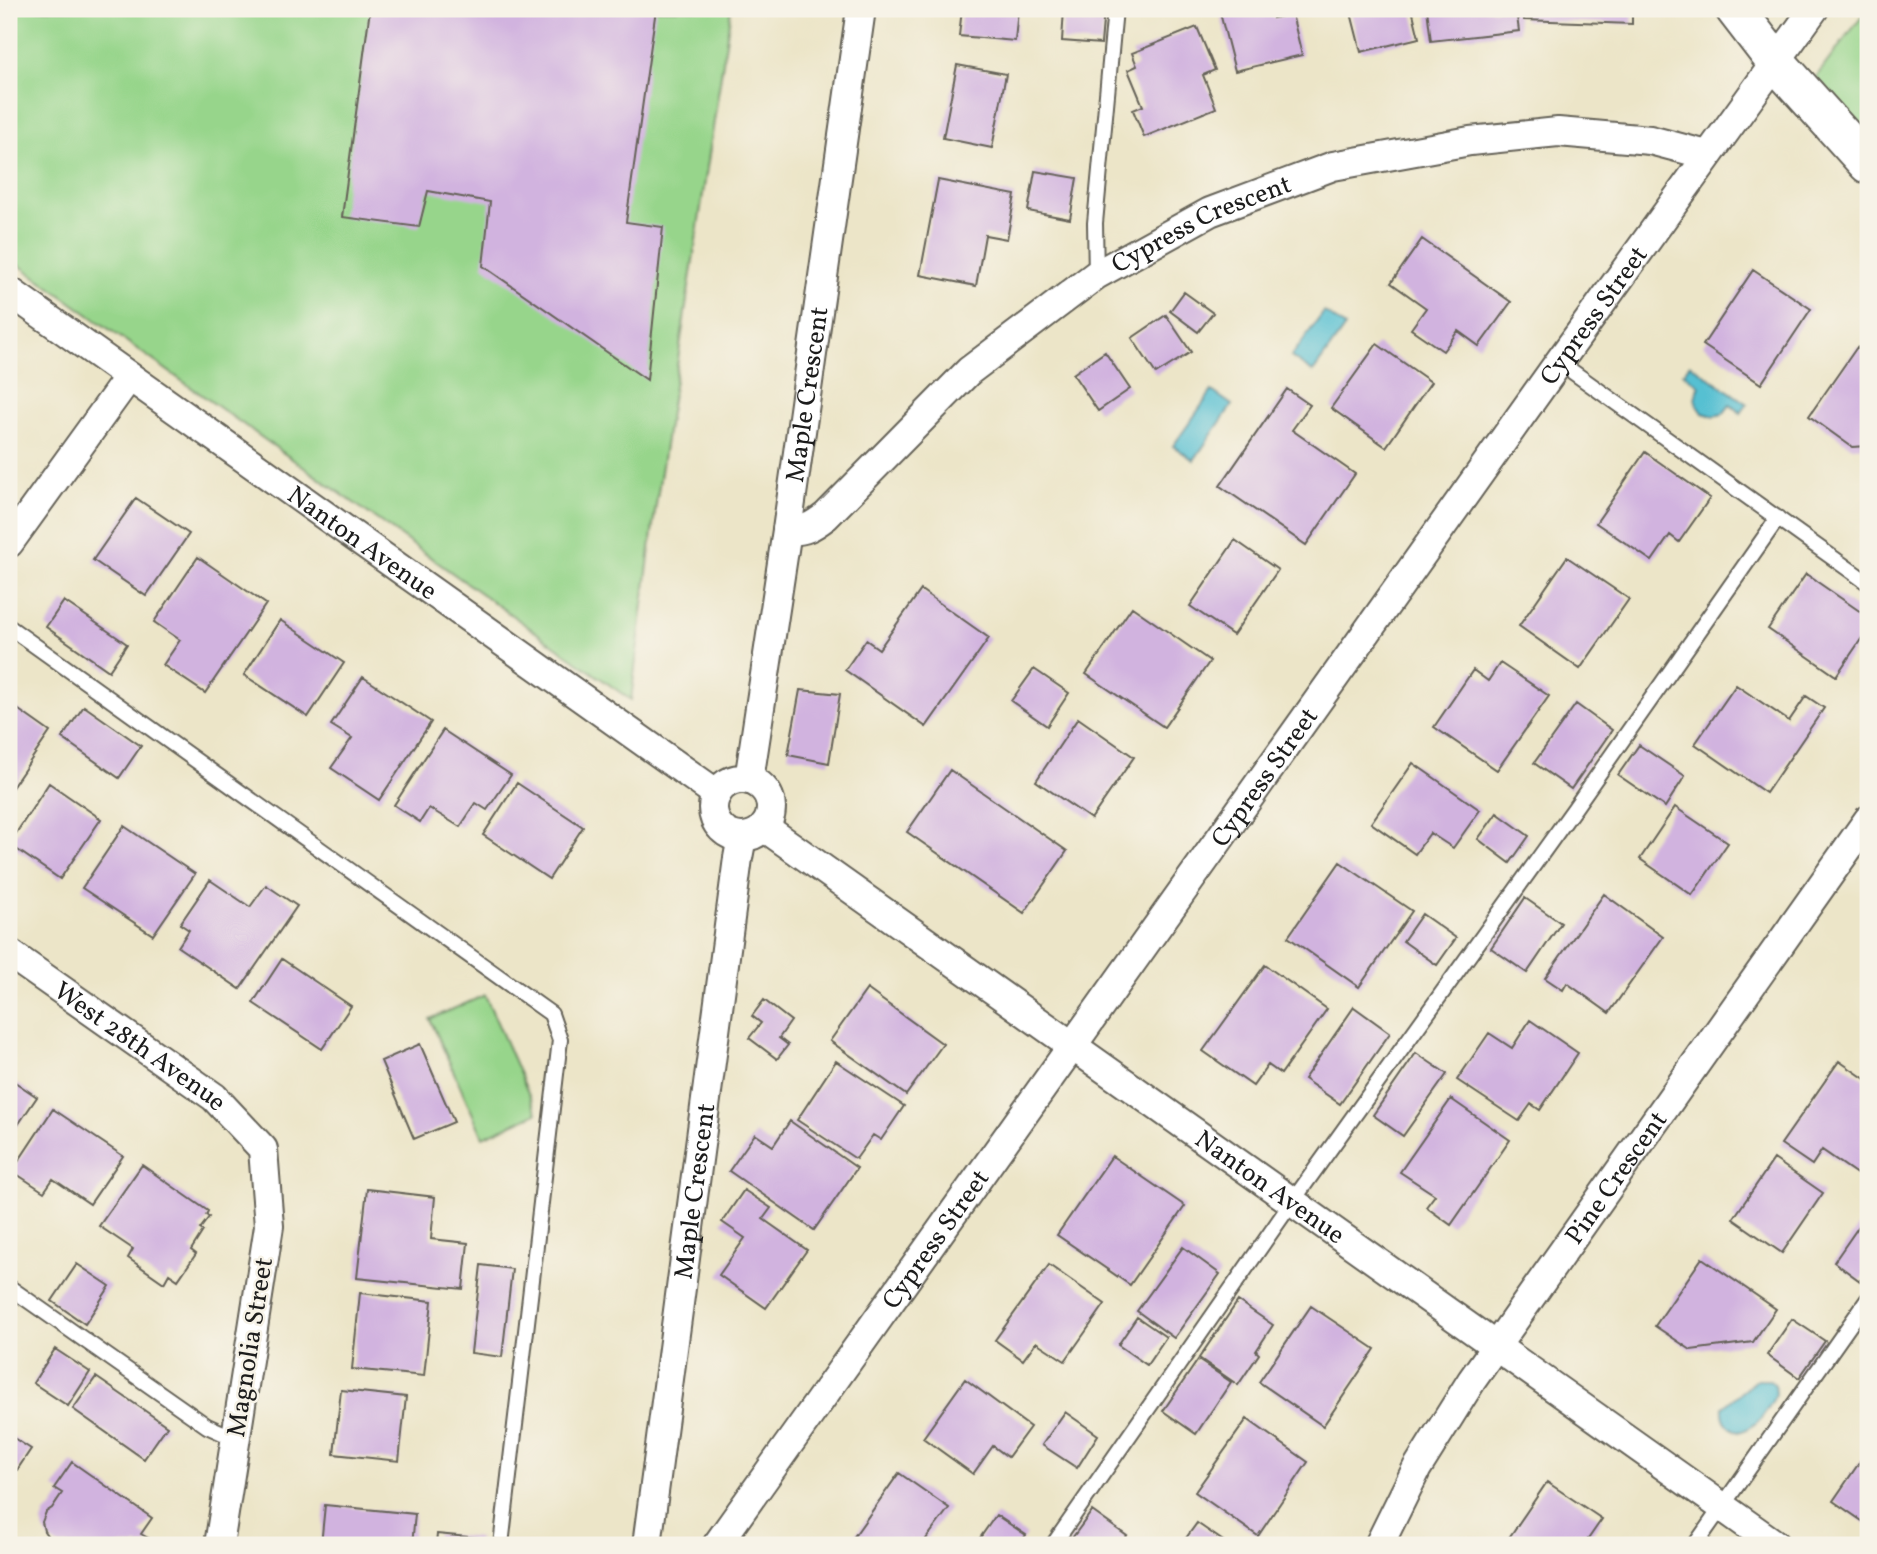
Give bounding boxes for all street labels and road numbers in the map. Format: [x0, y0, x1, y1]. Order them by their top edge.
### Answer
street label: Cypress Crescent [1105, 167, 1297, 283]
street label: Cypress Street [1532, 239, 1657, 393]
street label: Maple Crescent [778, 304, 839, 485]
street label: Nanton Avenue [279, 478, 444, 610]
street label: Cypress Street [1203, 701, 1328, 855]
street label: West 28th Avenue [46, 974, 234, 1120]
street label: Maple Crescent [666, 1101, 725, 1282]
street label: Pine Crescent [1557, 1104, 1677, 1252]
street label: Nanton Avenue [1187, 1122, 1352, 1254]
street label: Cypress Street [874, 1163, 999, 1317]
street label: Magnolia Street [219, 1255, 283, 1440]

